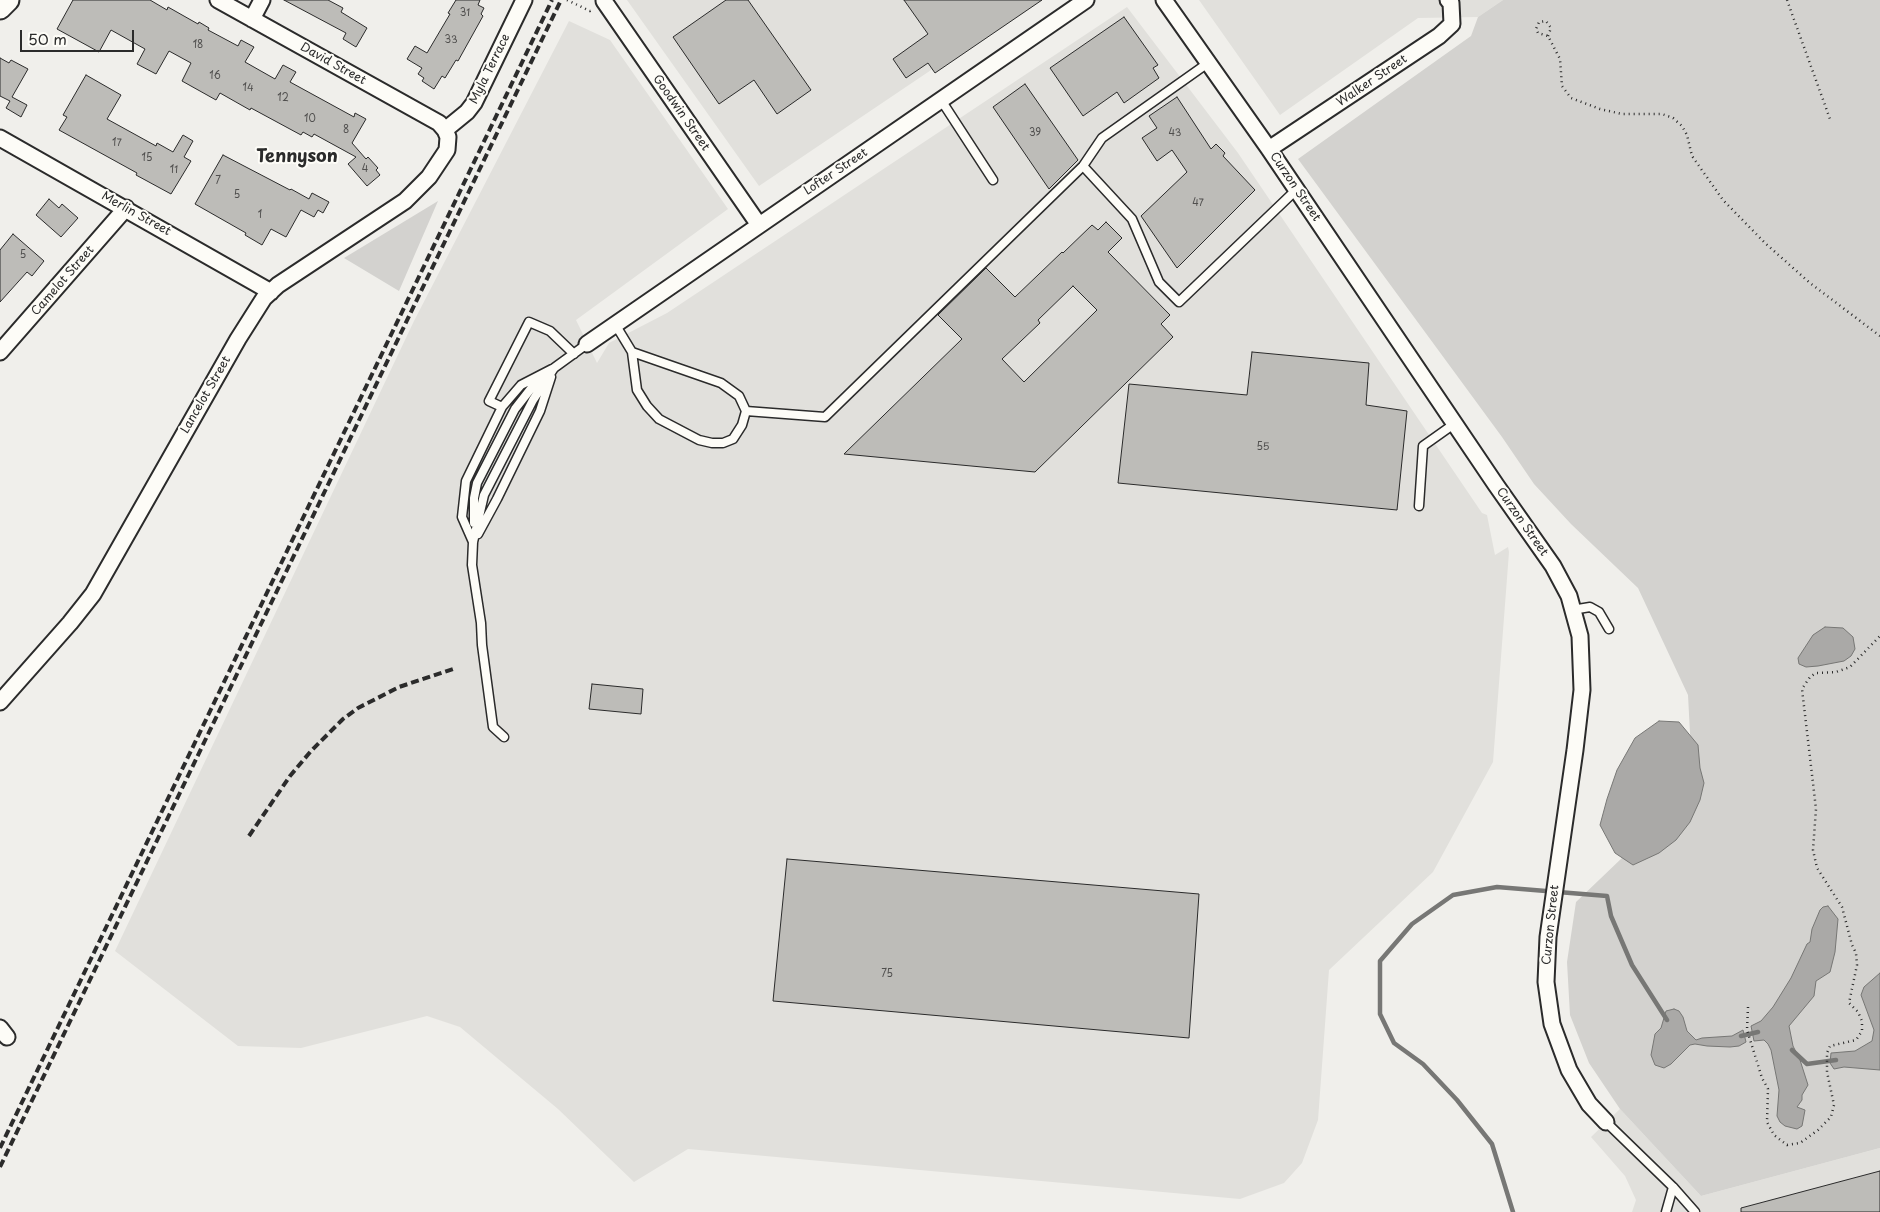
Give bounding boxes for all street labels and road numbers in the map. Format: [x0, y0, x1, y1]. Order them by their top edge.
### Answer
street label: Myla Terrace [467, 32, 513, 106]
street label: David Street [298, 40, 368, 88]
street label: Walker Street [1334, 52, 1410, 110]
street label: Goodwin Street [649, 72, 713, 154]
street label: Lofter Street [801, 145, 871, 199]
street label: Curzon Street [1267, 150, 1323, 224]
street label: Merlin Street [99, 189, 173, 239]
street label: Camelot Street [29, 243, 97, 319]
street label: Lancelot Street [178, 354, 234, 436]
street label: Curzon Street [1493, 485, 1551, 559]
street label: Curzon Street [1540, 884, 1562, 966]

